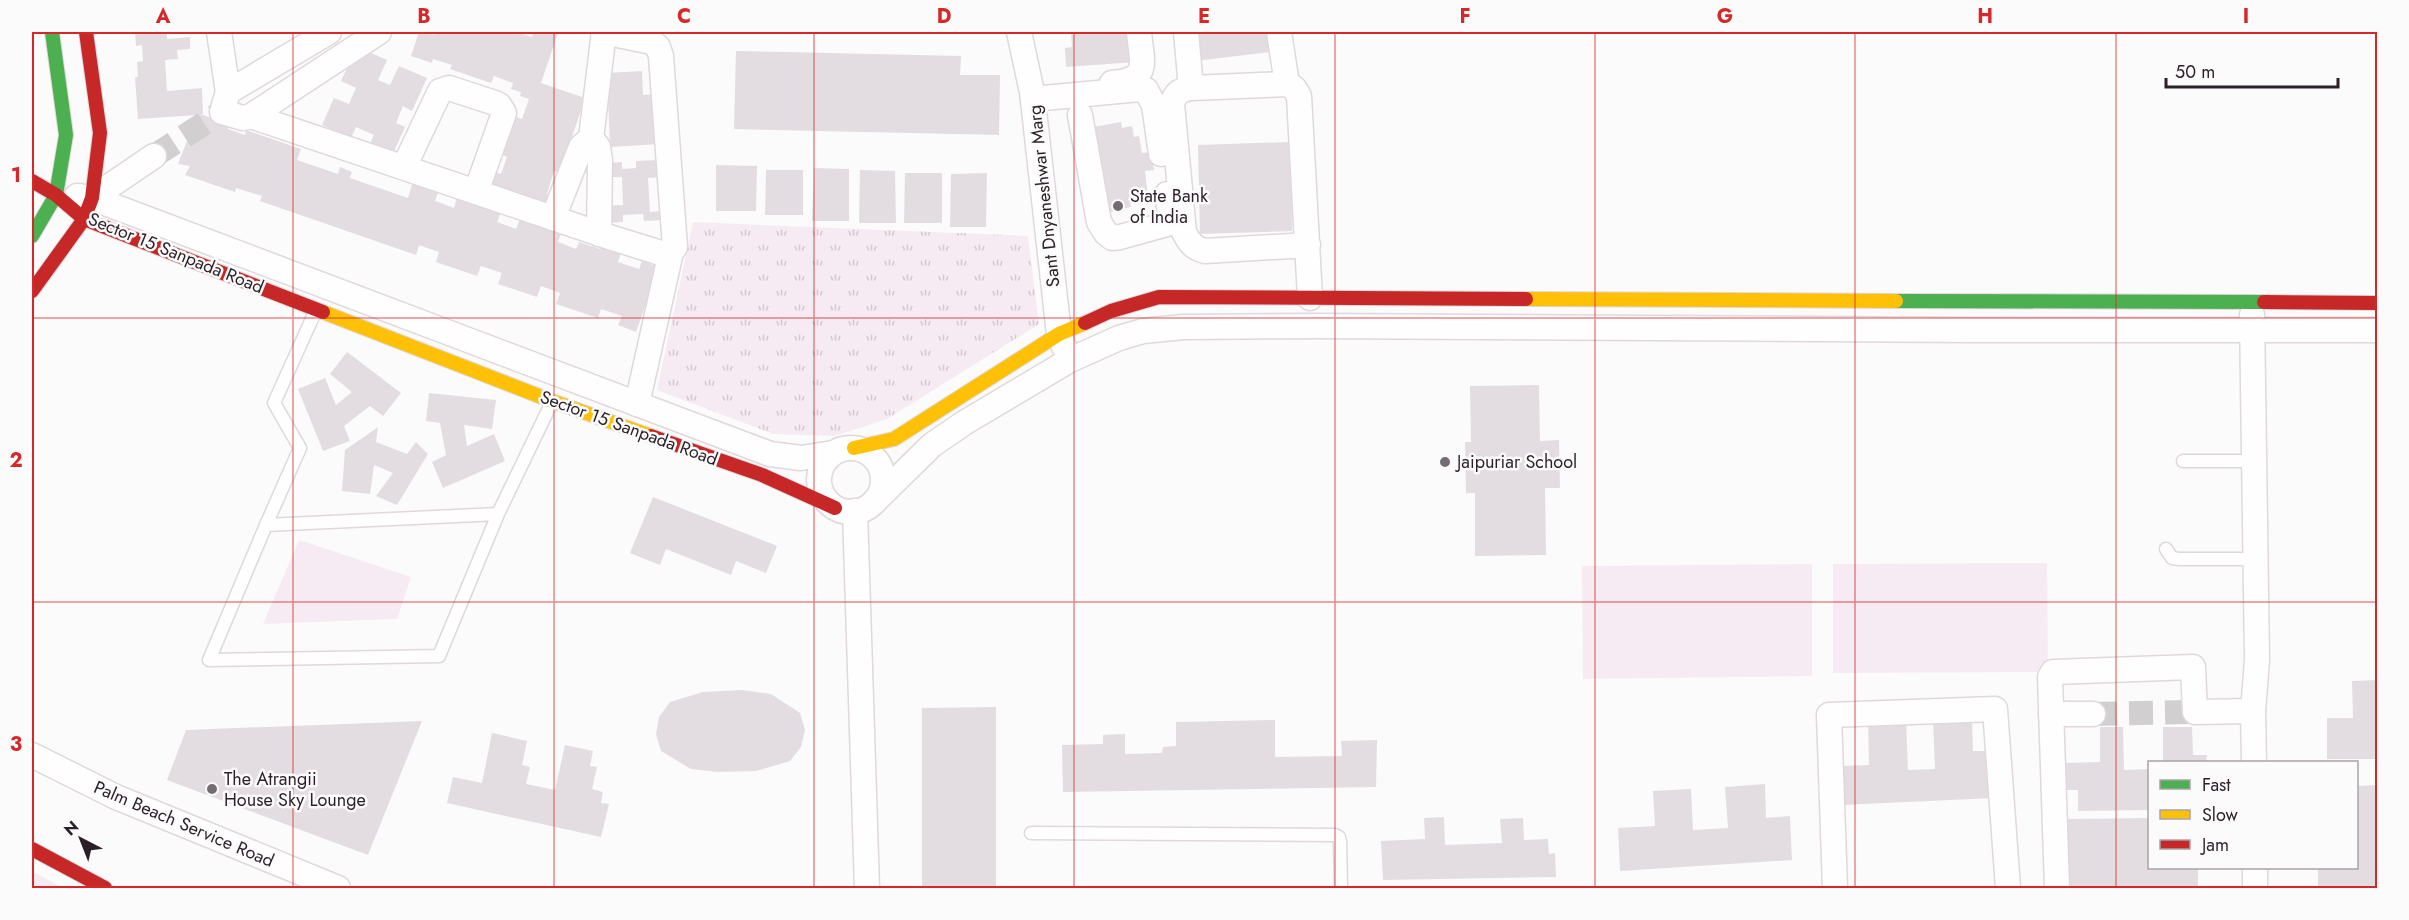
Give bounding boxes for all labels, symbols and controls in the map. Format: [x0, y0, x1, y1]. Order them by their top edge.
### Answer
text: A [155, 2, 171, 31]
text: B [417, 2, 431, 31]
text: C [677, 2, 691, 31]
text: D [937, 2, 951, 31]
text: E [1198, 2, 1210, 31]
text: F [1459, 2, 1471, 31]
text: G [1717, 2, 1733, 31]
text: H [1977, 2, 1993, 31]
text: I [2243, 2, 2249, 31]
scale bar [2166, 51, 2338, 89]
text: 50 m [2175, 59, 2215, 85]
street label: Sant Dnyaneshwar Marg [1022, 104, 1066, 288]
text: 1 [11, 161, 21, 190]
place label: State Bank of India [1130, 183, 1208, 230]
marker: State Bank of India [1111, 199, 1125, 213]
street label: Sector 15 Sanpada Road [84, 206, 268, 300]
street label: Sector 15 Sanpada Road [537, 384, 721, 472]
text: 2 [9, 446, 23, 475]
place label: Jaipuriar School [1455, 449, 1577, 475]
marker: Jaipuriar School [1438, 455, 1452, 469]
text: 3 [10, 730, 22, 759]
legend [2148, 761, 2358, 869]
place label: The Atrangii House Sky Lounge [224, 766, 366, 813]
text: Fast [2202, 772, 2231, 798]
street label: Palm Beach Service Road [90, 774, 278, 874]
marker: The Atrangii House Sky Lounge [205, 782, 219, 796]
text: Slow [2202, 802, 2239, 828]
north arrow [51, 809, 111, 869]
text: N [59, 815, 84, 841]
text: Jam [2200, 832, 2229, 858]

